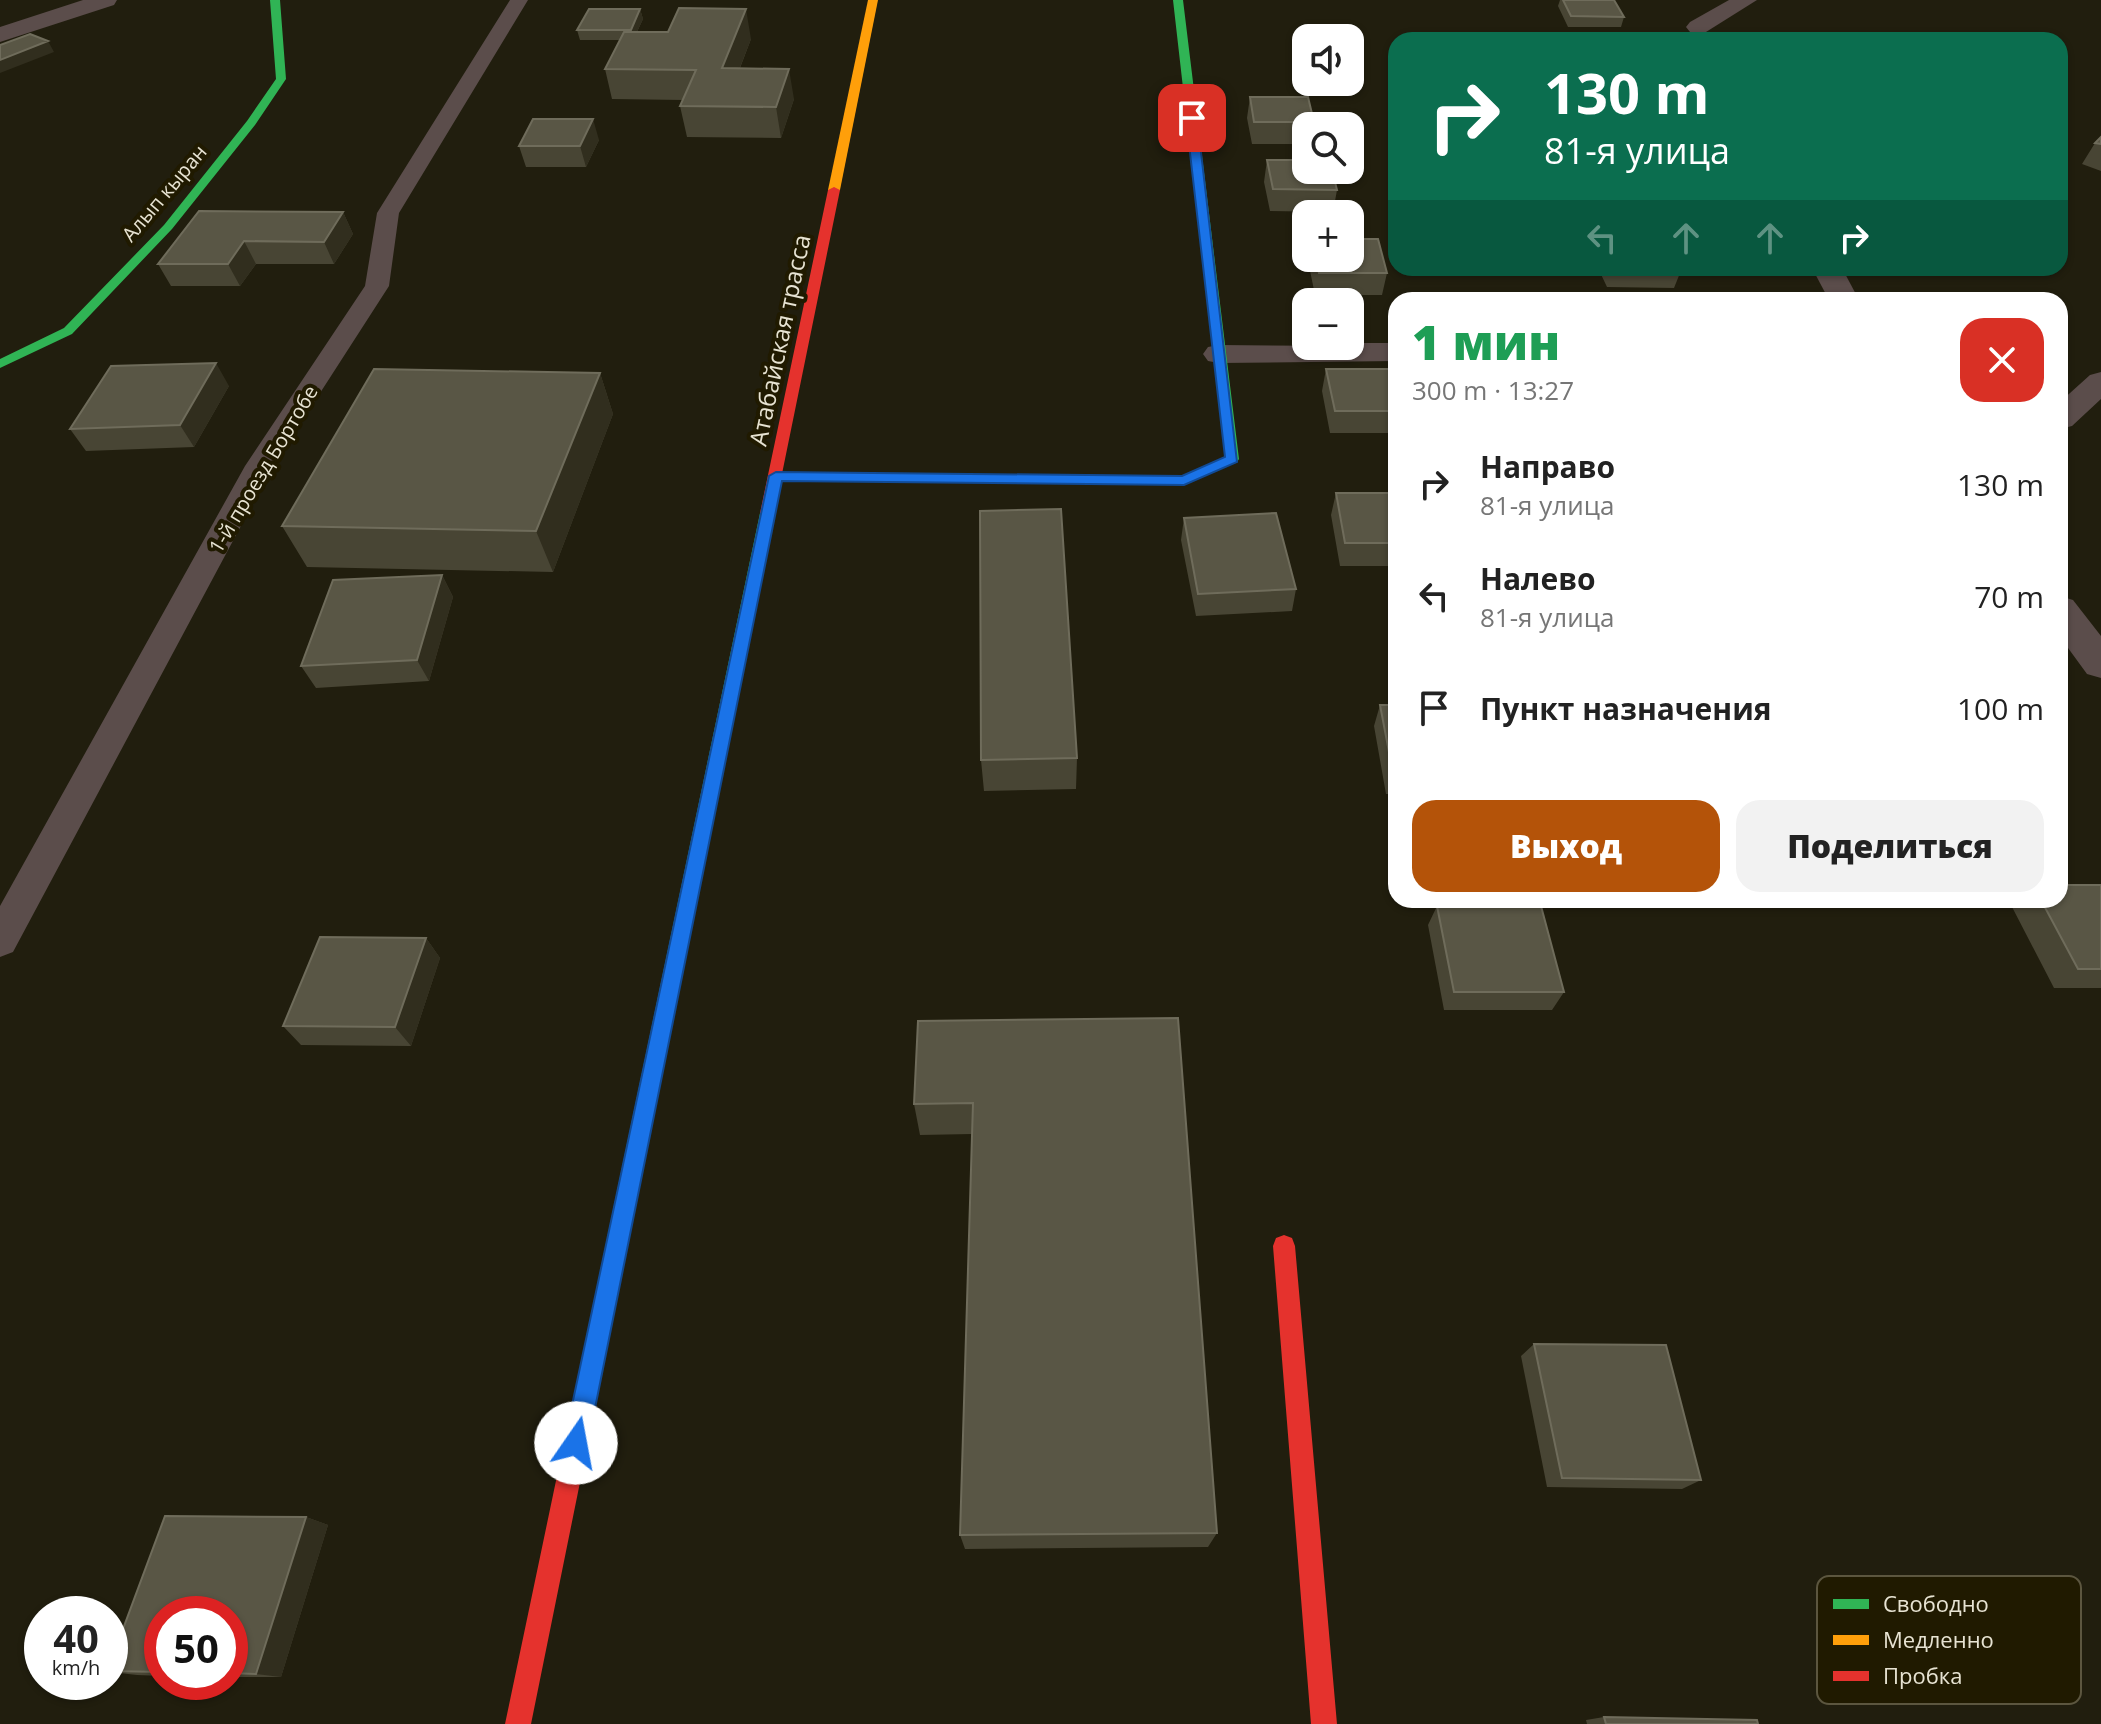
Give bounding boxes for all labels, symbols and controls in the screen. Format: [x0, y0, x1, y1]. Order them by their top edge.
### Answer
map controls [1292, 24, 1364, 360]
button: sound [1292, 24, 1364, 96]
text: 130 m [1544, 54, 1710, 130]
icon: right [1412, 64, 1516, 168]
pin [1158, 84, 1226, 152]
icon: arrive [1170, 96, 1214, 140]
button: search [1292, 112, 1364, 184]
text: 81-я улица [1544, 126, 1730, 175]
street label: Алып кыран [115, 139, 213, 247]
button: + [1292, 200, 1364, 272]
icon: left [1580, 216, 1624, 260]
icon: ahead [1664, 216, 1708, 260]
icon: ahead [1748, 216, 1792, 260]
icon: right [1832, 216, 1876, 260]
street label: Атабайская трасса [741, 231, 817, 449]
button: − [1292, 288, 1364, 360]
text: 1 мин [1412, 309, 1560, 374]
button: close [1960, 318, 2044, 402]
text: 300 m · 13:27 [1412, 372, 1574, 408]
street label: 1-й проезд Бортобе [202, 380, 324, 558]
text: Направо [1480, 446, 1615, 487]
icon: right [1412, 462, 1456, 506]
text: 130 m [1957, 464, 2044, 505]
text: 81-я улица [1480, 487, 1614, 523]
text: Налево [1480, 558, 1596, 599]
icon: left [1412, 574, 1456, 618]
text: 70 m [1974, 576, 2044, 617]
text: 81-я улица [1480, 599, 1614, 635]
icon: arrive [1412, 686, 1456, 730]
text: Пункт назначения [1480, 688, 1772, 729]
text: 100 m [1957, 688, 2044, 729]
button: Выход [1412, 800, 1720, 892]
button: Поделиться [1736, 800, 2044, 892]
position arrow [534, 1401, 618, 1485]
legend [1817, 1576, 2081, 1704]
text: Свободно [1883, 1588, 1989, 1618]
speed limit sign: 50 [144, 1596, 248, 1700]
text: 40 [53, 1610, 99, 1665]
text: Медленно [1883, 1624, 1994, 1654]
text: km/h [52, 1654, 100, 1681]
text: Пробка [1883, 1660, 1962, 1690]

